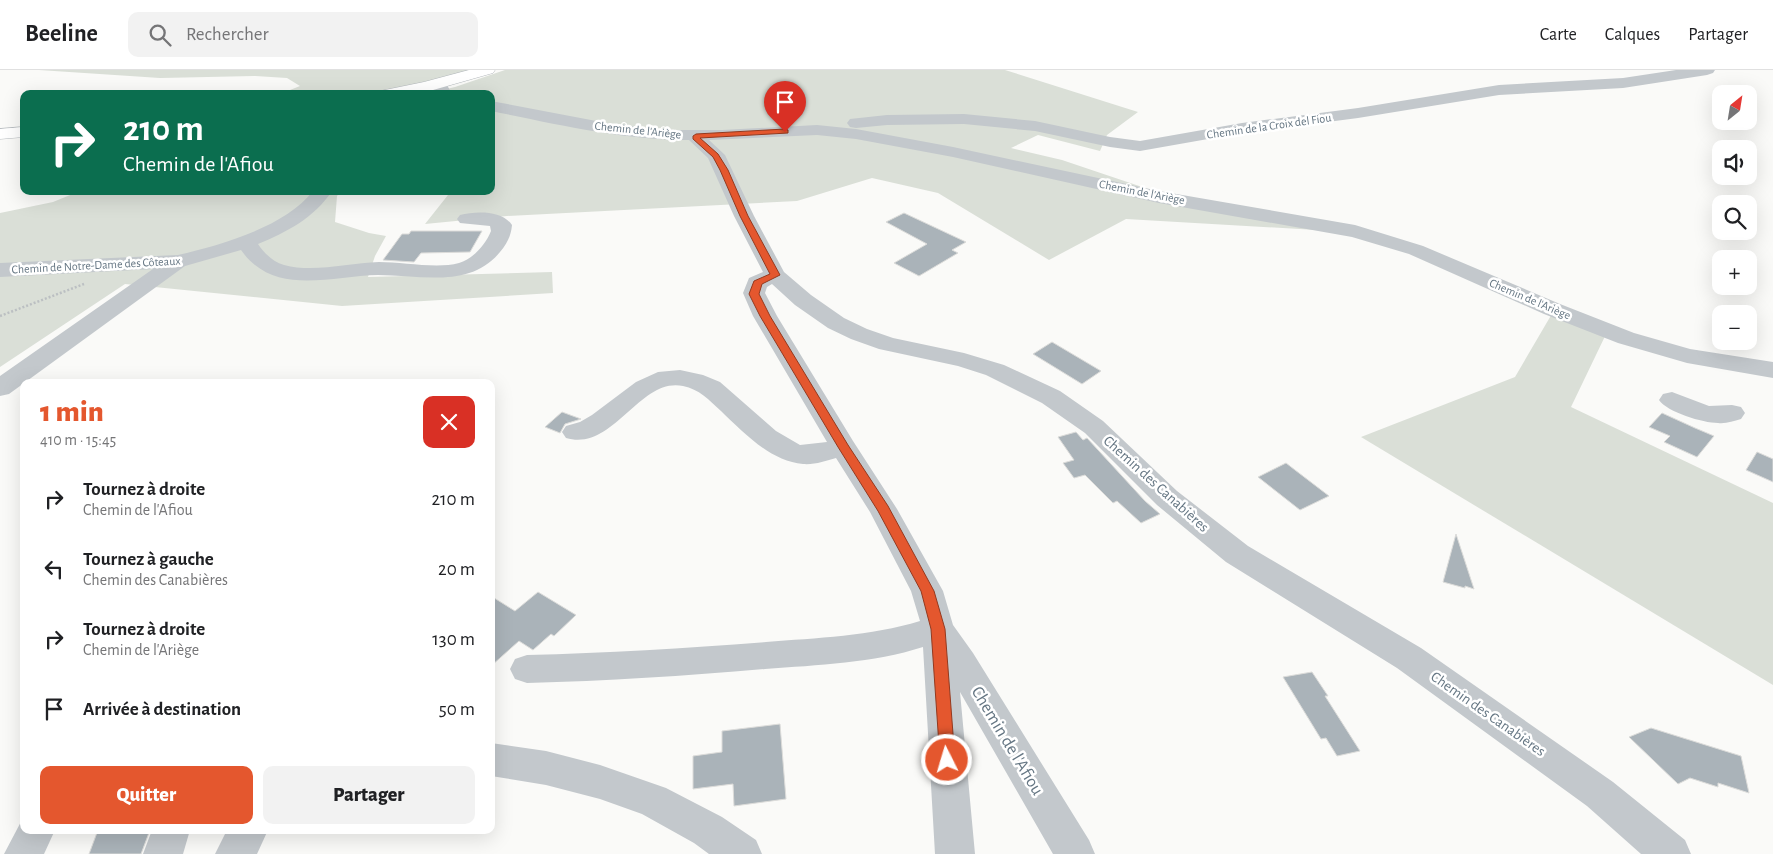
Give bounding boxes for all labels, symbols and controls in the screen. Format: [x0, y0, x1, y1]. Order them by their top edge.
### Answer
search box [128, 12, 478, 57]
icon: search [146, 21, 174, 49]
text: Beeline [25, 22, 98, 46]
text: Rechercher [186, 25, 269, 44]
text: Carte [1540, 26, 1577, 44]
text: Calques [1605, 26, 1660, 44]
text: Partager [1688, 26, 1748, 44]
pin [764, 81, 806, 132]
north arrow [1712, 85, 1758, 130]
map controls [1712, 85, 1757, 350]
icon: arrive [771, 88, 799, 116]
icon: right [40, 110, 105, 175]
street label: Chemin de la Croix del Fiou [1206, 111, 1332, 141]
text: 210 m [123, 112, 204, 147]
street label: Chemin de l'Ariège [594, 119, 682, 141]
button: sound [1712, 140, 1757, 185]
text: Chemin de l'Afiou [123, 153, 274, 175]
street label: Chemin de l'Ariège [1098, 178, 1186, 206]
button: search [1712, 195, 1757, 240]
button: + [1712, 250, 1757, 295]
street label: Chemin de Notre-Dame des Côteaux [11, 255, 181, 275]
street label: Chemin de l'Ariège [1488, 276, 1572, 322]
button: − [1712, 305, 1757, 350]
button: close [423, 396, 475, 448]
text: 1 min [40, 397, 104, 427]
text: 410 m · 15:45 [40, 432, 116, 448]
street label: Chemin des Canabières [1100, 433, 1212, 535]
text: Tournez à droite [83, 480, 205, 499]
icon: right [40, 485, 68, 513]
text: 210 m [431, 490, 475, 509]
text: Chemin de l'Afiou [83, 502, 193, 518]
text: Tournez à gauche [83, 550, 214, 569]
icon: left [40, 555, 68, 583]
text: 20 m [438, 560, 475, 579]
text: Chemin des Canabières [83, 572, 228, 588]
text: Tournez à droite [83, 620, 205, 639]
icon: right [40, 625, 68, 653]
text: 130 m [432, 630, 475, 649]
text: Chemin de l'Ariège [83, 642, 199, 658]
street label: Chemin des Canabières [1428, 669, 1548, 759]
street label: Chemin de l'Afiou [968, 683, 1046, 799]
icon: arrive [40, 695, 68, 723]
text: Arrivée à destination [83, 700, 241, 719]
text: 50 m [439, 700, 475, 719]
position arrow [920, 733, 972, 785]
button: Quitter [40, 766, 253, 824]
button: Partager [263, 766, 475, 824]

